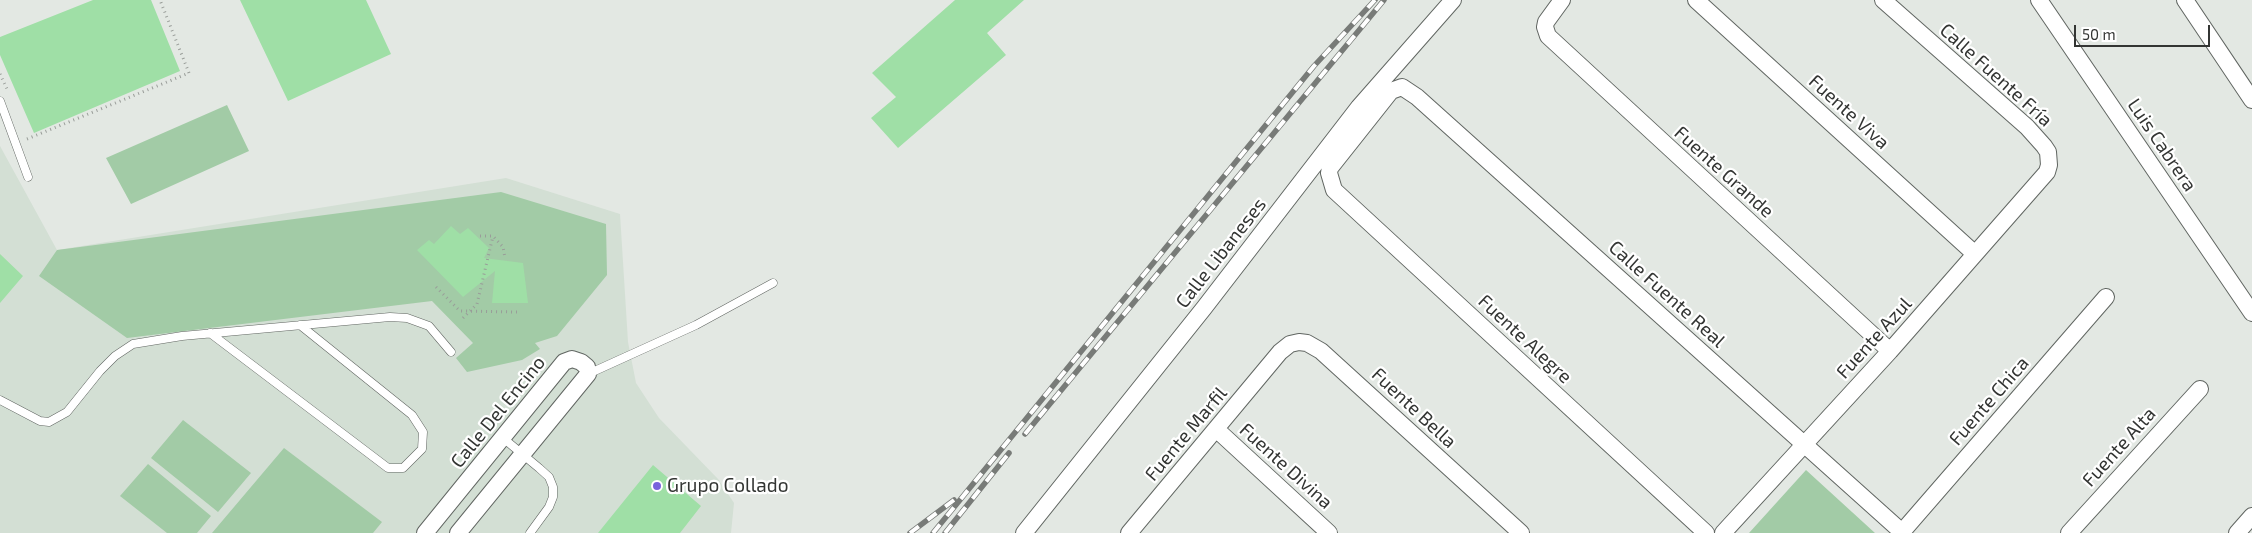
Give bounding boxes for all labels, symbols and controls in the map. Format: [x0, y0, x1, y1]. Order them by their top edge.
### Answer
scale bar [2077, 15, 2213, 47]
street label: Calle Fuente Fría [1935, 19, 2057, 131]
text: 50 m [2082, 25, 2116, 43]
street label: Fuente Viva [1804, 70, 1894, 154]
street label: Luis Cabrera [2123, 94, 2201, 196]
street label: Fuente Grande [1670, 121, 1778, 223]
street label: Calle Libaneses [1171, 193, 1271, 313]
street label: Calle Fuente Real [1604, 236, 1730, 352]
street label: Fuente Alegre [1474, 290, 1576, 388]
street label: Fuente Azul [1832, 293, 1916, 383]
street label: Calle Del Encino [446, 352, 550, 472]
street label: Fuente Chica [1944, 352, 2034, 450]
street label: Fuente Bella [1367, 363, 1461, 453]
street label: Fuente Marfil [1140, 382, 1232, 486]
street label: Fuente Alta [2078, 403, 2160, 491]
street label: Fuente Divina [1235, 418, 1337, 514]
place label: Grupo Collado [667, 475, 788, 497]
marker: Grupo Collado [651, 480, 663, 492]

